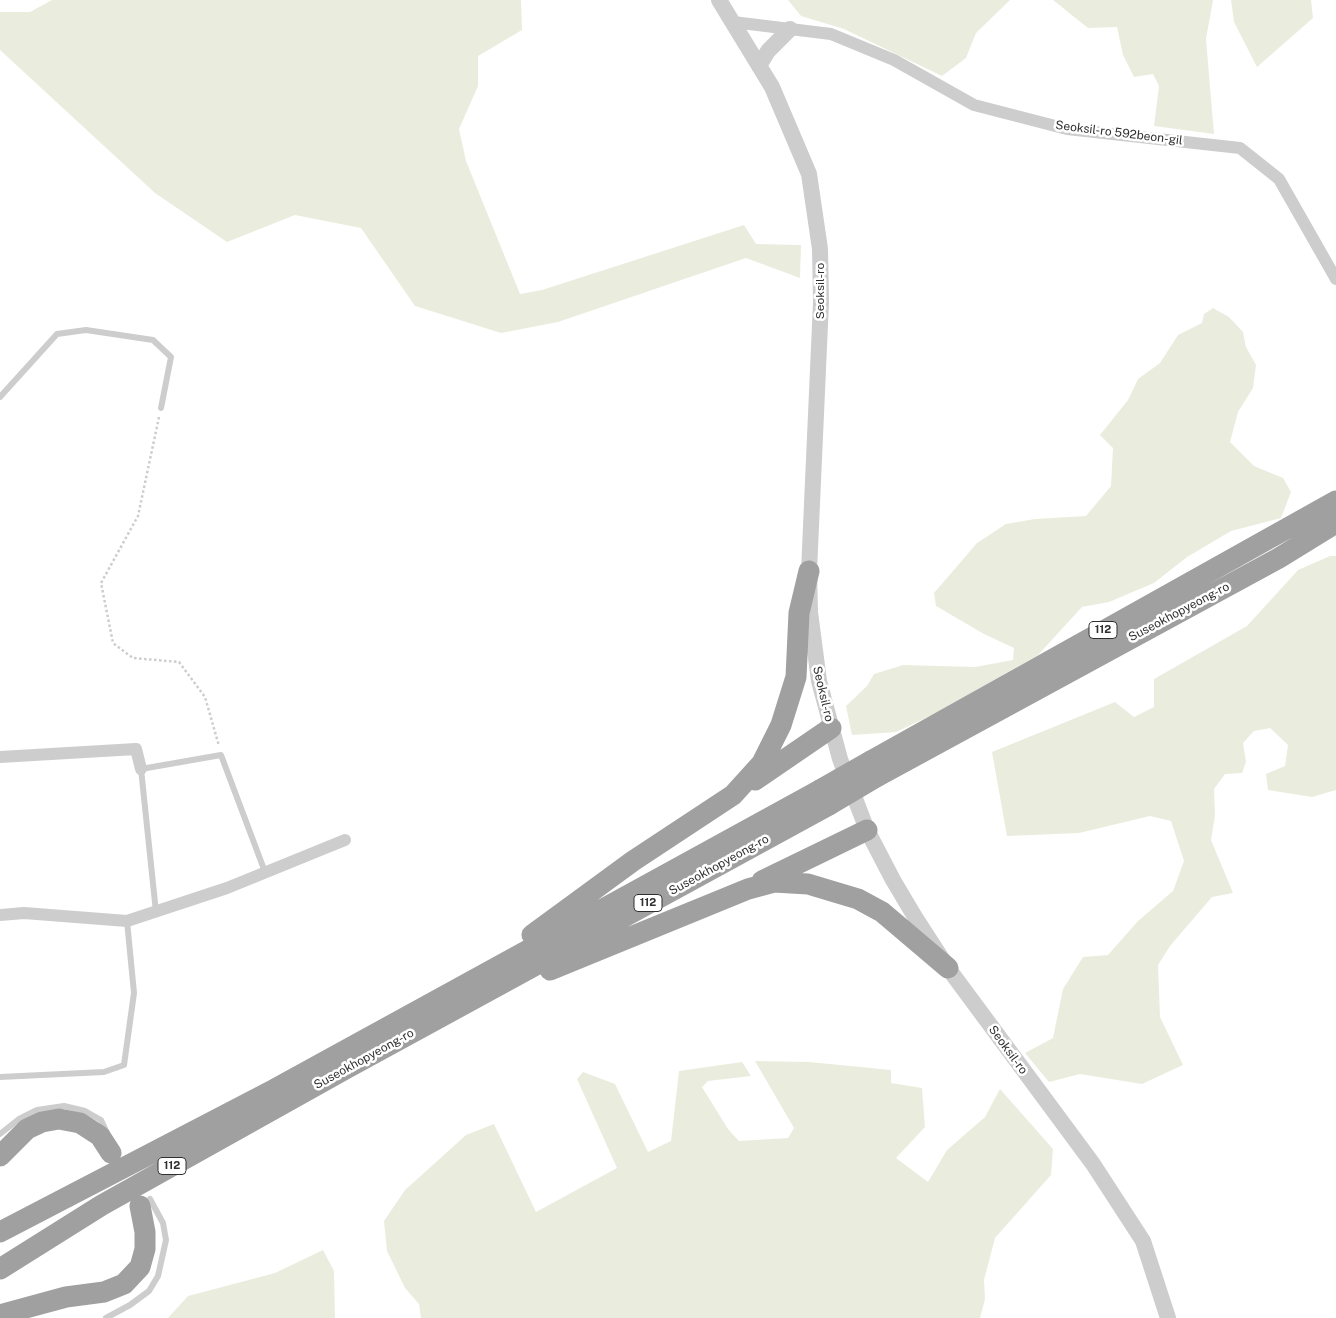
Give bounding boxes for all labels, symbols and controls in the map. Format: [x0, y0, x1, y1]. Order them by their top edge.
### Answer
street label: Seoksil-ro 592beon-gil [1054, 118, 1184, 148]
street label: Seoksil-ro [813, 263, 827, 319]
street label: Suseokhopyeong-ro [1126, 579, 1232, 645]
road number: 112 [1089, 622, 1117, 638]
street label: Seoksil-ro [810, 665, 836, 723]
street label: Suseokhopyeong-ro [667, 832, 771, 898]
road number: 112 [634, 894, 662, 911]
street label: Seoksil-ro [986, 1023, 1030, 1077]
street label: Suseokhopyeong-ro [312, 1026, 416, 1092]
road number: 112 [158, 1158, 186, 1174]

